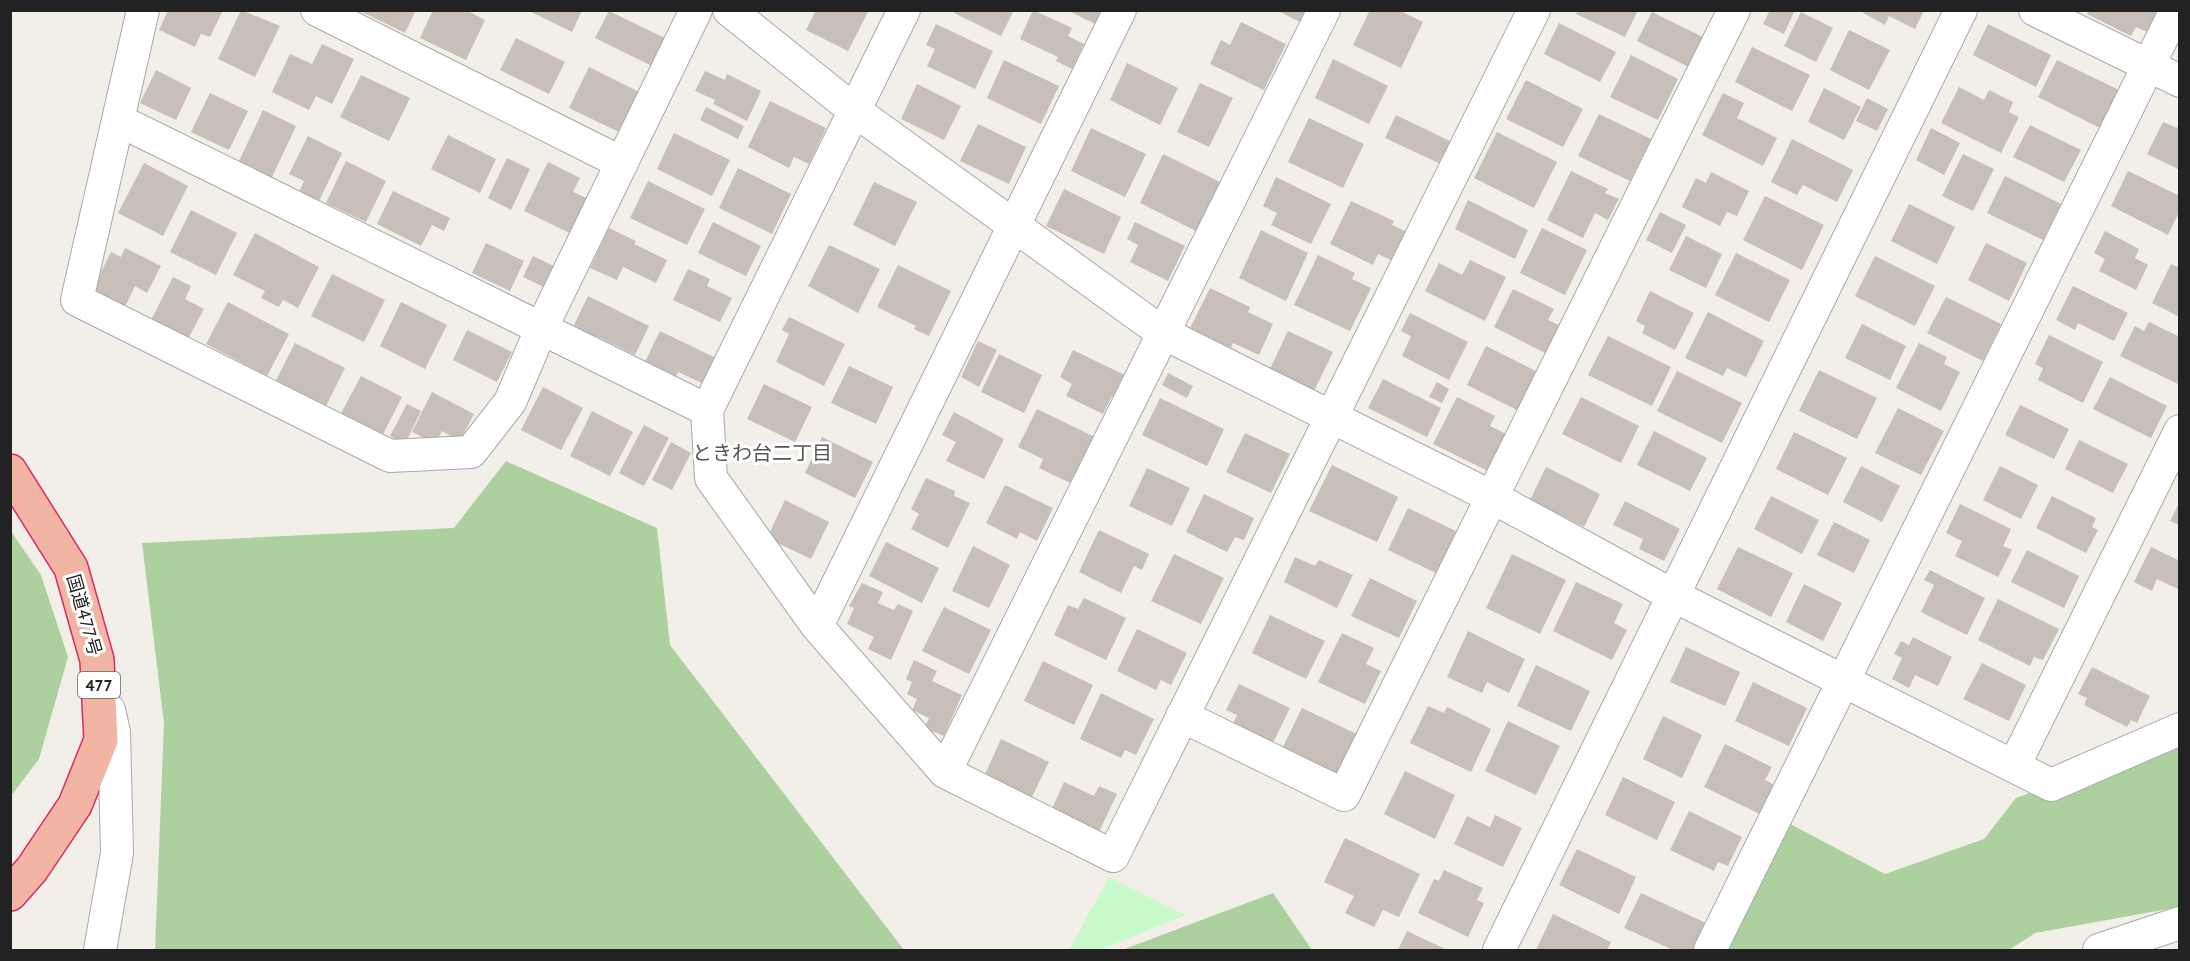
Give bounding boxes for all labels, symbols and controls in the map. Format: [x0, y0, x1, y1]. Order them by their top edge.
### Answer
district label: ときわ台二丁目 [692, 440, 832, 466]
street label: 国道477号 [62, 572, 107, 658]
road number: 477 [78, 672, 120, 698]

